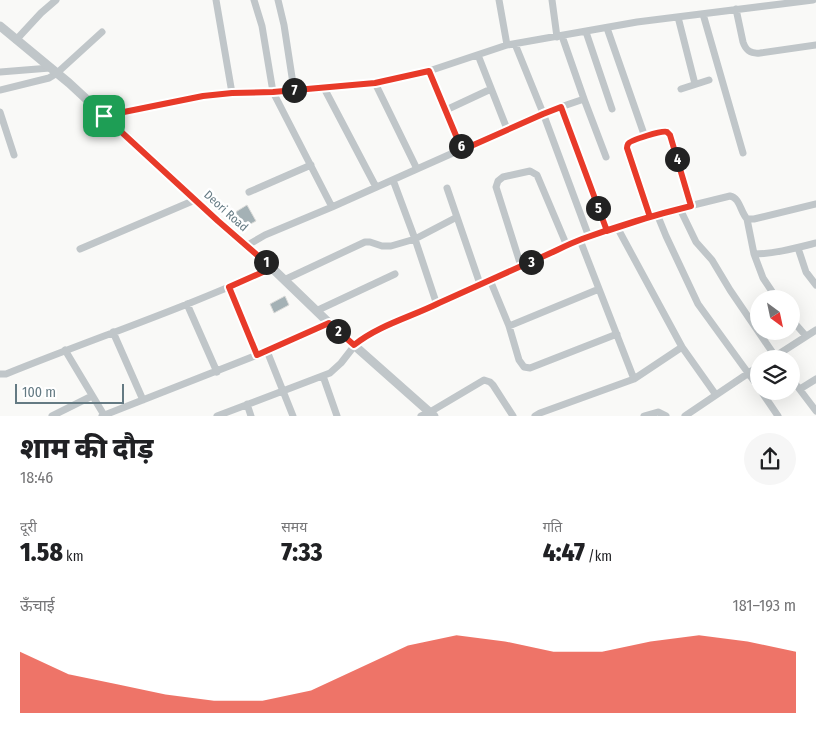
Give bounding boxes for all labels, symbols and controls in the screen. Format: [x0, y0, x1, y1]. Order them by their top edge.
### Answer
pin: 7 [282, 78, 306, 102]
text: 7 [292, 82, 297, 99]
pin [83, 95, 125, 137]
icon: arrive [90, 102, 118, 130]
pin: 6 [448, 134, 474, 158]
text: 6 [458, 138, 465, 155]
pin: 4 [664, 146, 690, 172]
text: 4 [674, 151, 681, 168]
street label: Deori Road [201, 188, 251, 234]
pin: 5 [586, 196, 610, 220]
text: 5 [595, 200, 602, 217]
pin: 1 [254, 250, 278, 274]
pin: 3 [518, 250, 544, 274]
text: 1 [264, 254, 269, 271]
text: 3 [528, 254, 535, 271]
north arrow [750, 290, 800, 340]
map controls [750, 290, 800, 400]
pin: 2 [326, 318, 350, 344]
text: 2 [335, 323, 342, 340]
button: layers [750, 350, 800, 400]
scale bar [15, 381, 124, 404]
text: 100 m [22, 384, 56, 401]
text: शाम की दौड़ [20, 432, 153, 465]
button: share [744, 433, 796, 485]
text: 18:46 [20, 468, 53, 487]
text: दूरी [20, 519, 37, 536]
text: समय [281, 519, 307, 536]
text: गति [543, 519, 562, 536]
text: 1.58 [20, 538, 63, 568]
text: 7:33 [281, 538, 322, 568]
text: 4:47 [543, 538, 585, 568]
text: km [63, 548, 83, 565]
text: /km [585, 548, 612, 565]
text: ऊँचाई [20, 596, 55, 615]
text: 181–193 m [732, 596, 796, 615]

